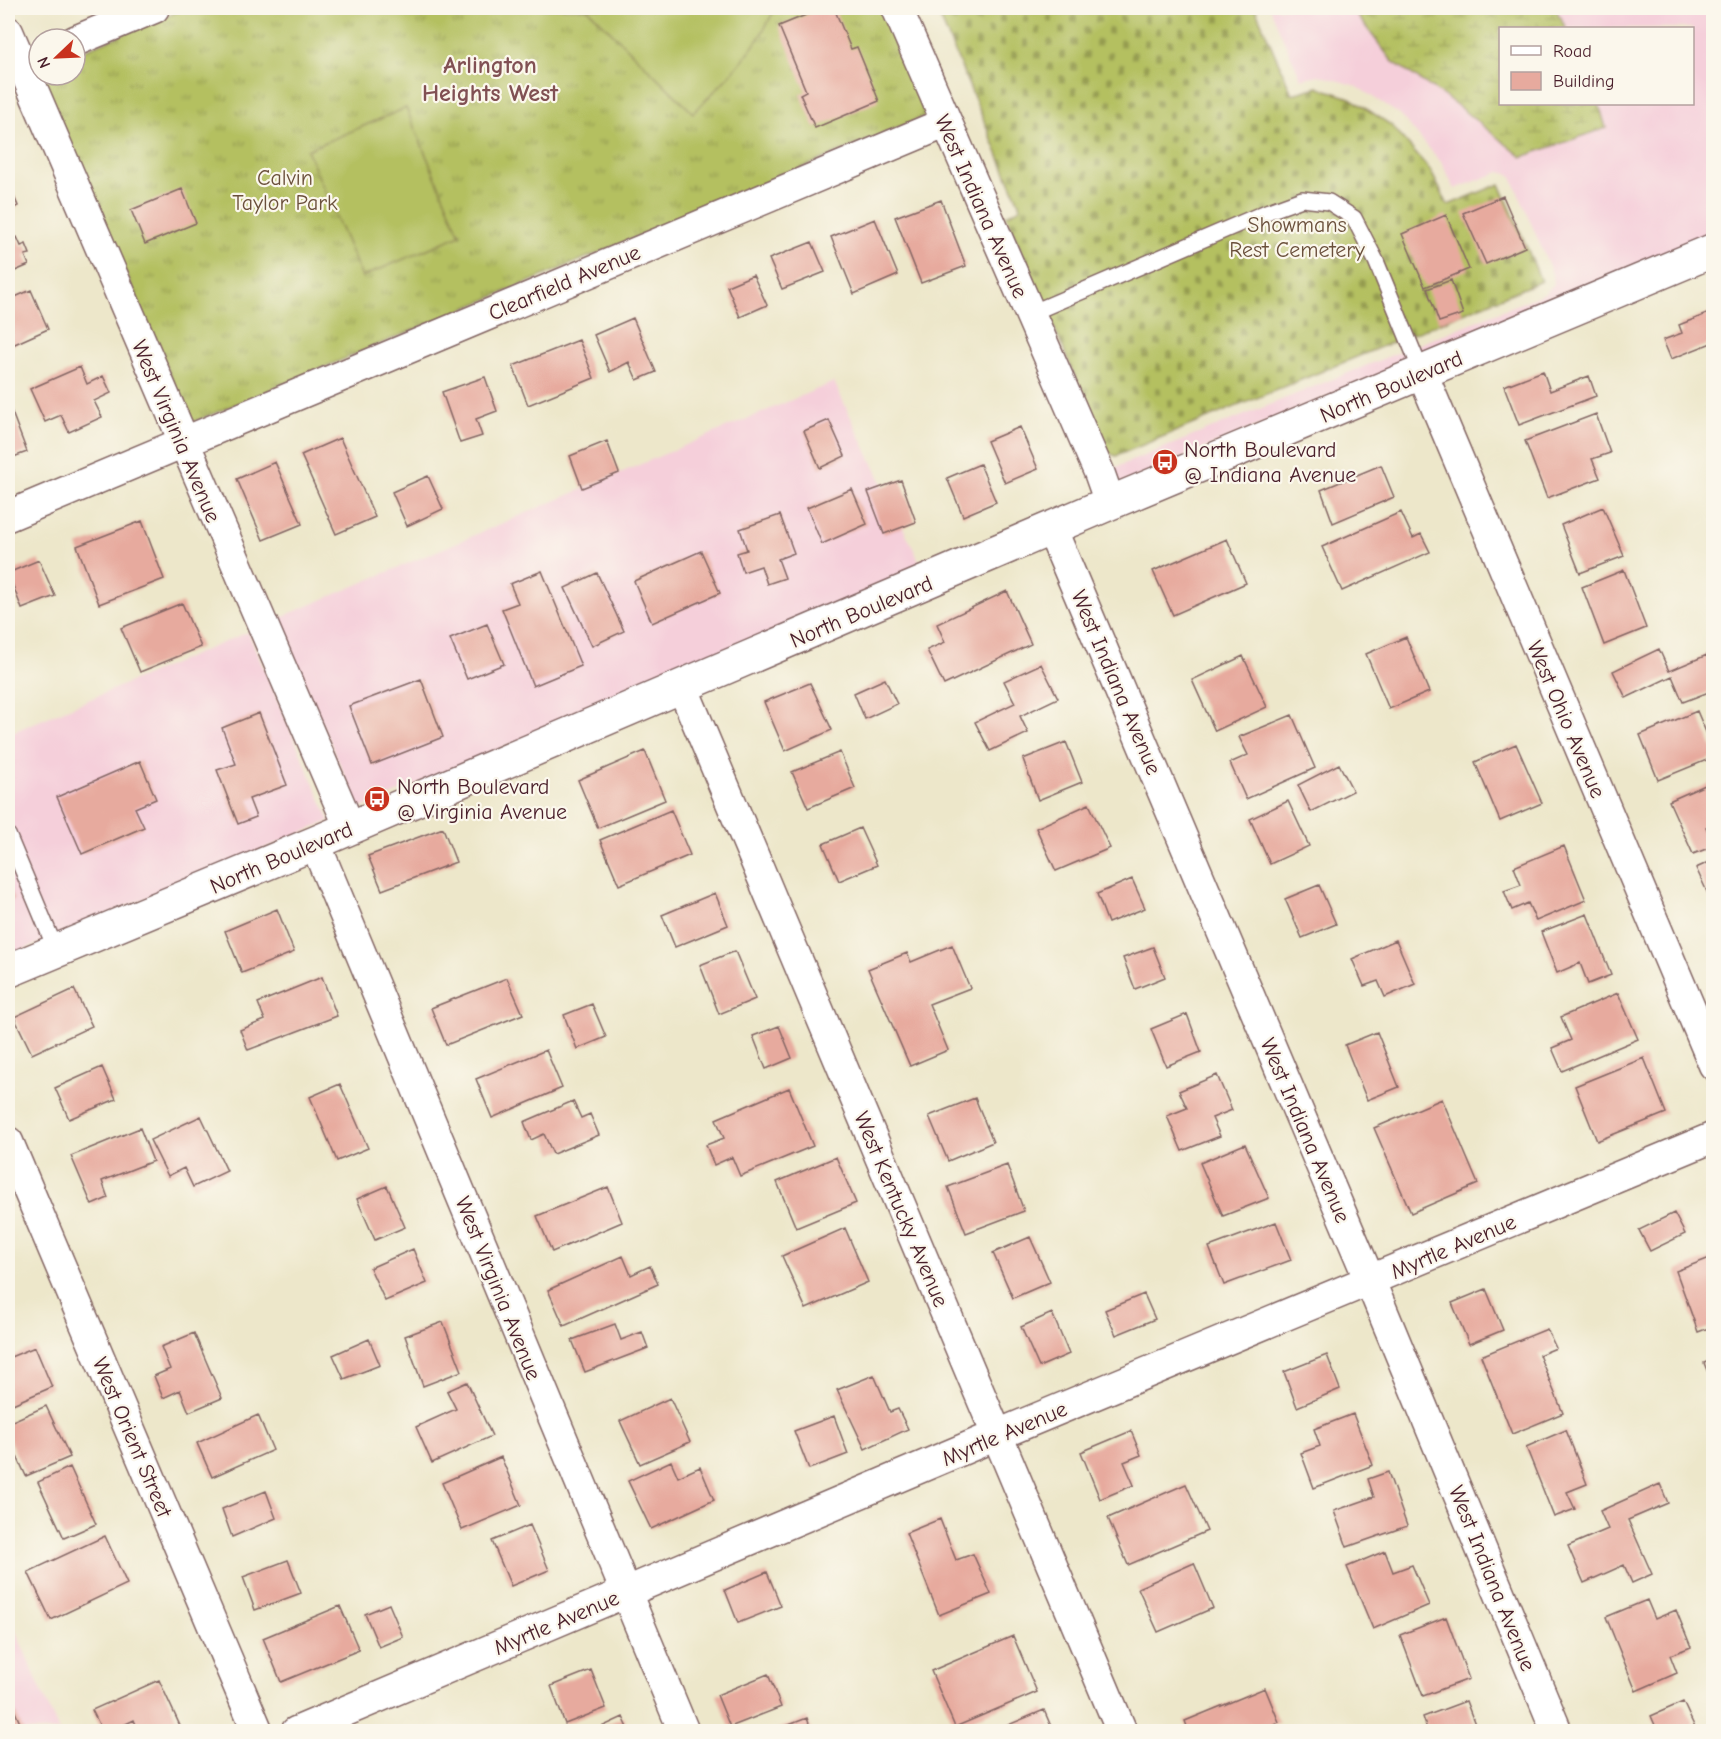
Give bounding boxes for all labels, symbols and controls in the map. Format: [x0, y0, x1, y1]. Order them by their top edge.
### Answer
north arrow [27, 27, 87, 87]
legend [1499, 27, 1694, 105]
text: Road [1553, 41, 1592, 62]
district label: Arlington Heights West [422, 51, 559, 107]
text: N [34, 54, 54, 71]
text: Building [1553, 71, 1615, 92]
street label: West Indiana Avenue [929, 111, 1033, 302]
park label: Calvin Taylor Park [232, 165, 338, 216]
park label: Showmans Rest Cemetery [1229, 212, 1365, 263]
street label: Clearfield Avenue [485, 239, 644, 327]
street label: West Virginia Avenue [126, 336, 226, 527]
street label: North Boulevard [1316, 345, 1467, 429]
place label: North Boulevard @ Indiana Avenue [1184, 437, 1356, 488]
bus stop icon: North Boulevard @ Indiana Avenue [1150, 447, 1180, 477]
street label: North Boulevard [786, 570, 937, 654]
street label: West Indiana Avenue [1065, 586, 1167, 779]
street label: West Ohio Avenue [1521, 637, 1611, 802]
place label: North Boulevard @ Virginia Avenue [397, 774, 567, 825]
bus stop icon: North Boulevard @ Virginia Avenue [362, 784, 392, 814]
street label: North Boulevard [206, 816, 357, 900]
street label: West Indiana Avenue [1254, 1034, 1356, 1227]
street label: West Kentucky Avenue [848, 1108, 954, 1311]
street label: West Virginia Avenue [449, 1193, 547, 1384]
street label: Myrtle Avenue [1387, 1209, 1520, 1285]
street label: West Orient Street [87, 1354, 178, 1522]
street label: Myrtle Avenue [938, 1396, 1071, 1472]
street label: West Indiana Avenue [1443, 1482, 1541, 1675]
street label: Myrtle Avenue [490, 1585, 623, 1661]

